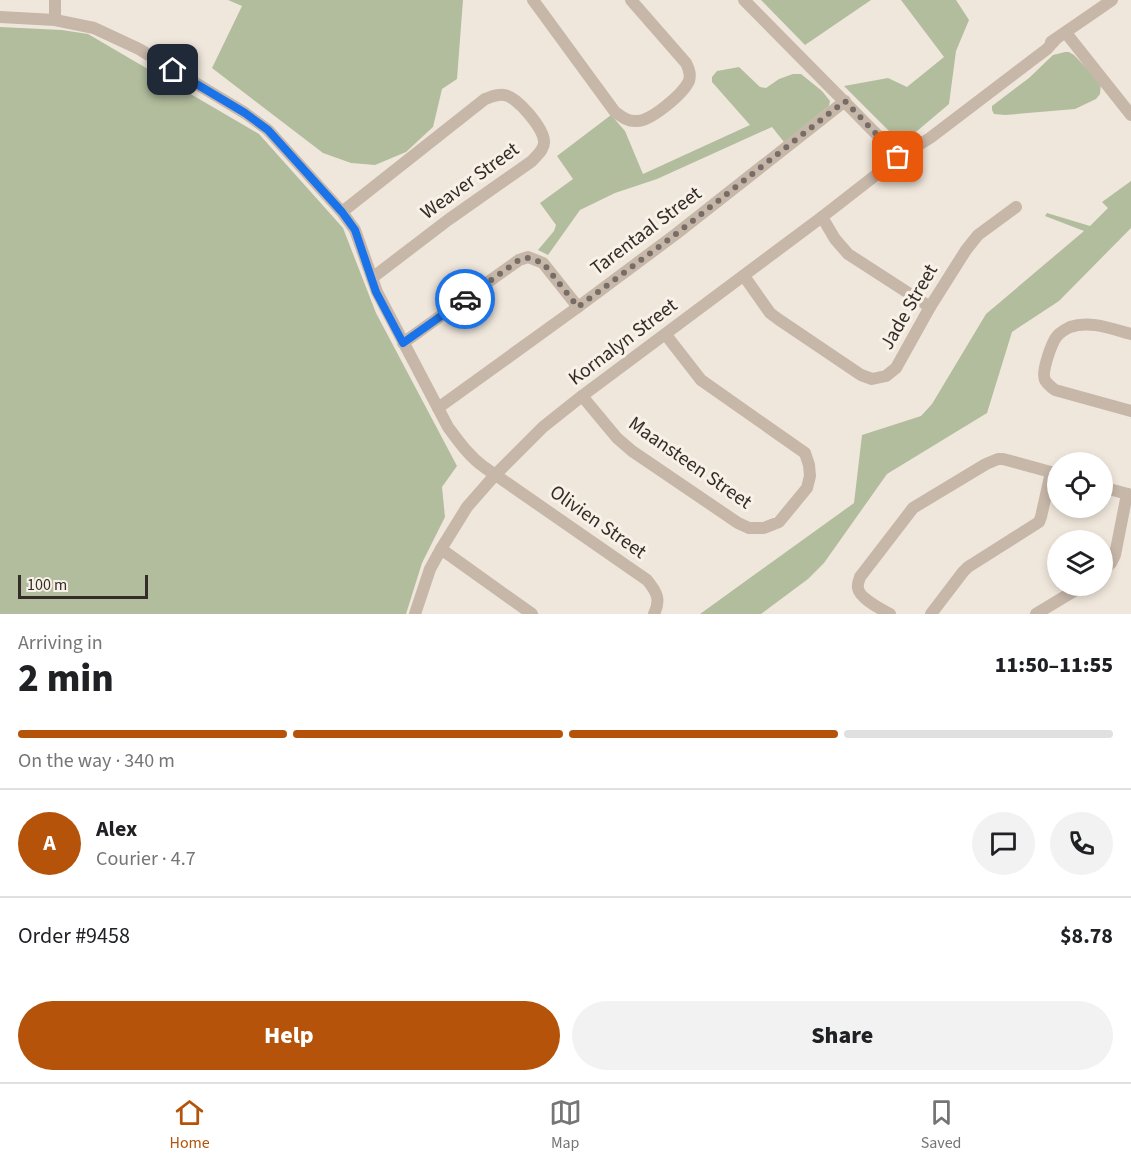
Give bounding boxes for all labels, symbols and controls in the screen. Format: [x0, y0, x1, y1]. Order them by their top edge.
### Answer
pin [147, 44, 198, 95]
icon: home [156, 53, 189, 86]
pin [872, 131, 923, 182]
street label: Weaver Street [415, 136, 525, 226]
icon: bag [881, 140, 914, 173]
street label: Tarentaal Street [585, 180, 708, 282]
street label: Jade Street [873, 259, 945, 355]
courier [435, 269, 495, 329]
icon: car [449, 283, 482, 316]
street label: Kornalyn Street [563, 292, 683, 392]
street label: Maansteen Street [623, 410, 758, 516]
map controls [1047, 452, 1113, 596]
button: locate [1047, 452, 1113, 518]
street label: Olivien Street [544, 478, 652, 566]
button: layers [1047, 530, 1113, 596]
scale bar [18, 572, 148, 600]
text: 100 m [27, 574, 67, 596]
text: Arriving in [18, 629, 103, 657]
text: 11:50–11:55 [995, 649, 1113, 681]
text: 2 min [18, 651, 114, 707]
text: On the way · 340 m [18, 747, 175, 775]
button: chat [972, 812, 1035, 875]
button: phone [1050, 812, 1113, 875]
text: Alex [96, 813, 137, 845]
text: A [43, 827, 56, 859]
text: Courier · 4.7 [96, 845, 196, 873]
text: Order #9458 [18, 920, 130, 952]
text: $8.78 [1060, 920, 1113, 952]
button: Help [18, 1001, 560, 1070]
button: Share [572, 1001, 1113, 1070]
tab: Home [169, 1096, 210, 1154]
tab: Map [549, 1096, 582, 1154]
tab: Saved [921, 1096, 962, 1154]

